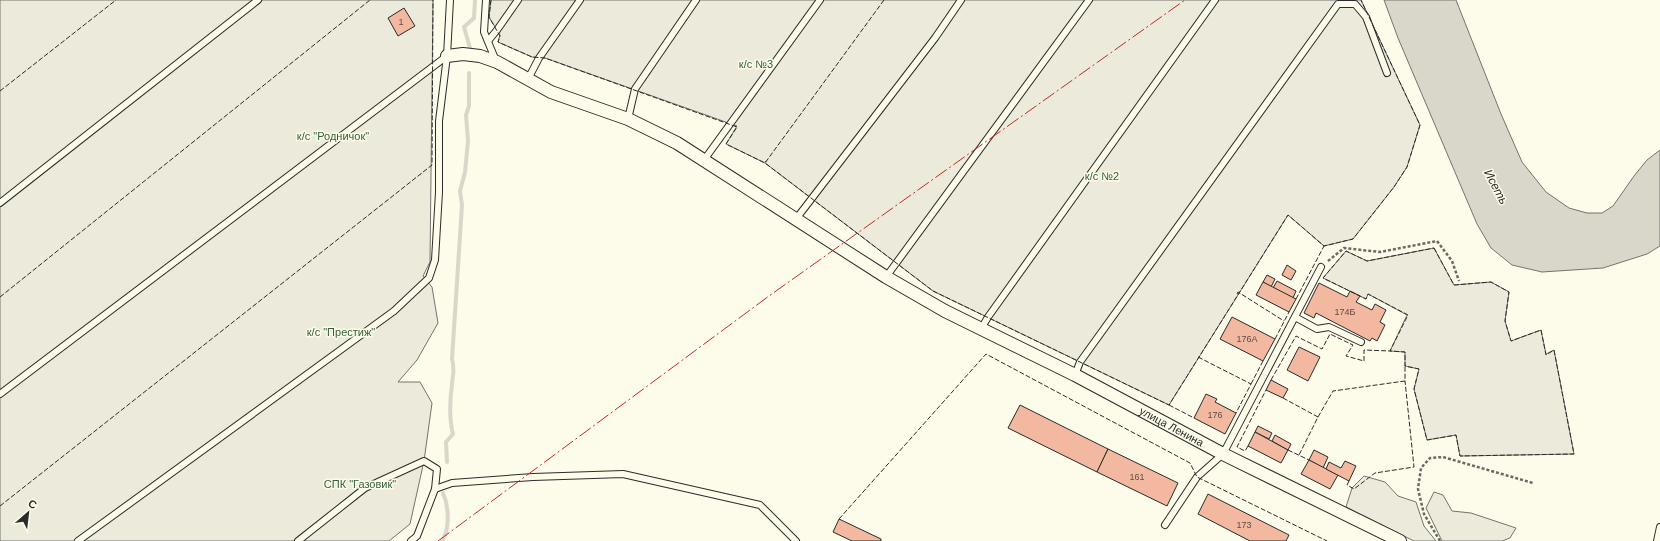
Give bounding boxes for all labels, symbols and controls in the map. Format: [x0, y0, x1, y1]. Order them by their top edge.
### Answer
house number: 1 [398, 17, 404, 27]
park label: к/с №3 [739, 58, 773, 70]
park label: к/с "Родничок" [297, 130, 369, 142]
water label: Исеть [1481, 167, 1511, 207]
park label: к/с №2 [1085, 170, 1119, 182]
house number: 174Б [1335, 307, 1356, 317]
park label: к/с "Престиж" [307, 326, 375, 338]
house number: 176А [1236, 334, 1258, 344]
street label: улица Ленина [1137, 405, 1207, 449]
house number: 176 [1207, 410, 1223, 420]
house number: 161 [1129, 472, 1145, 482]
park label: СПК "Газовик" [324, 478, 396, 490]
north arrow [8, 493, 48, 533]
text: С [26, 497, 39, 511]
house number: 173 [1236, 520, 1252, 530]

